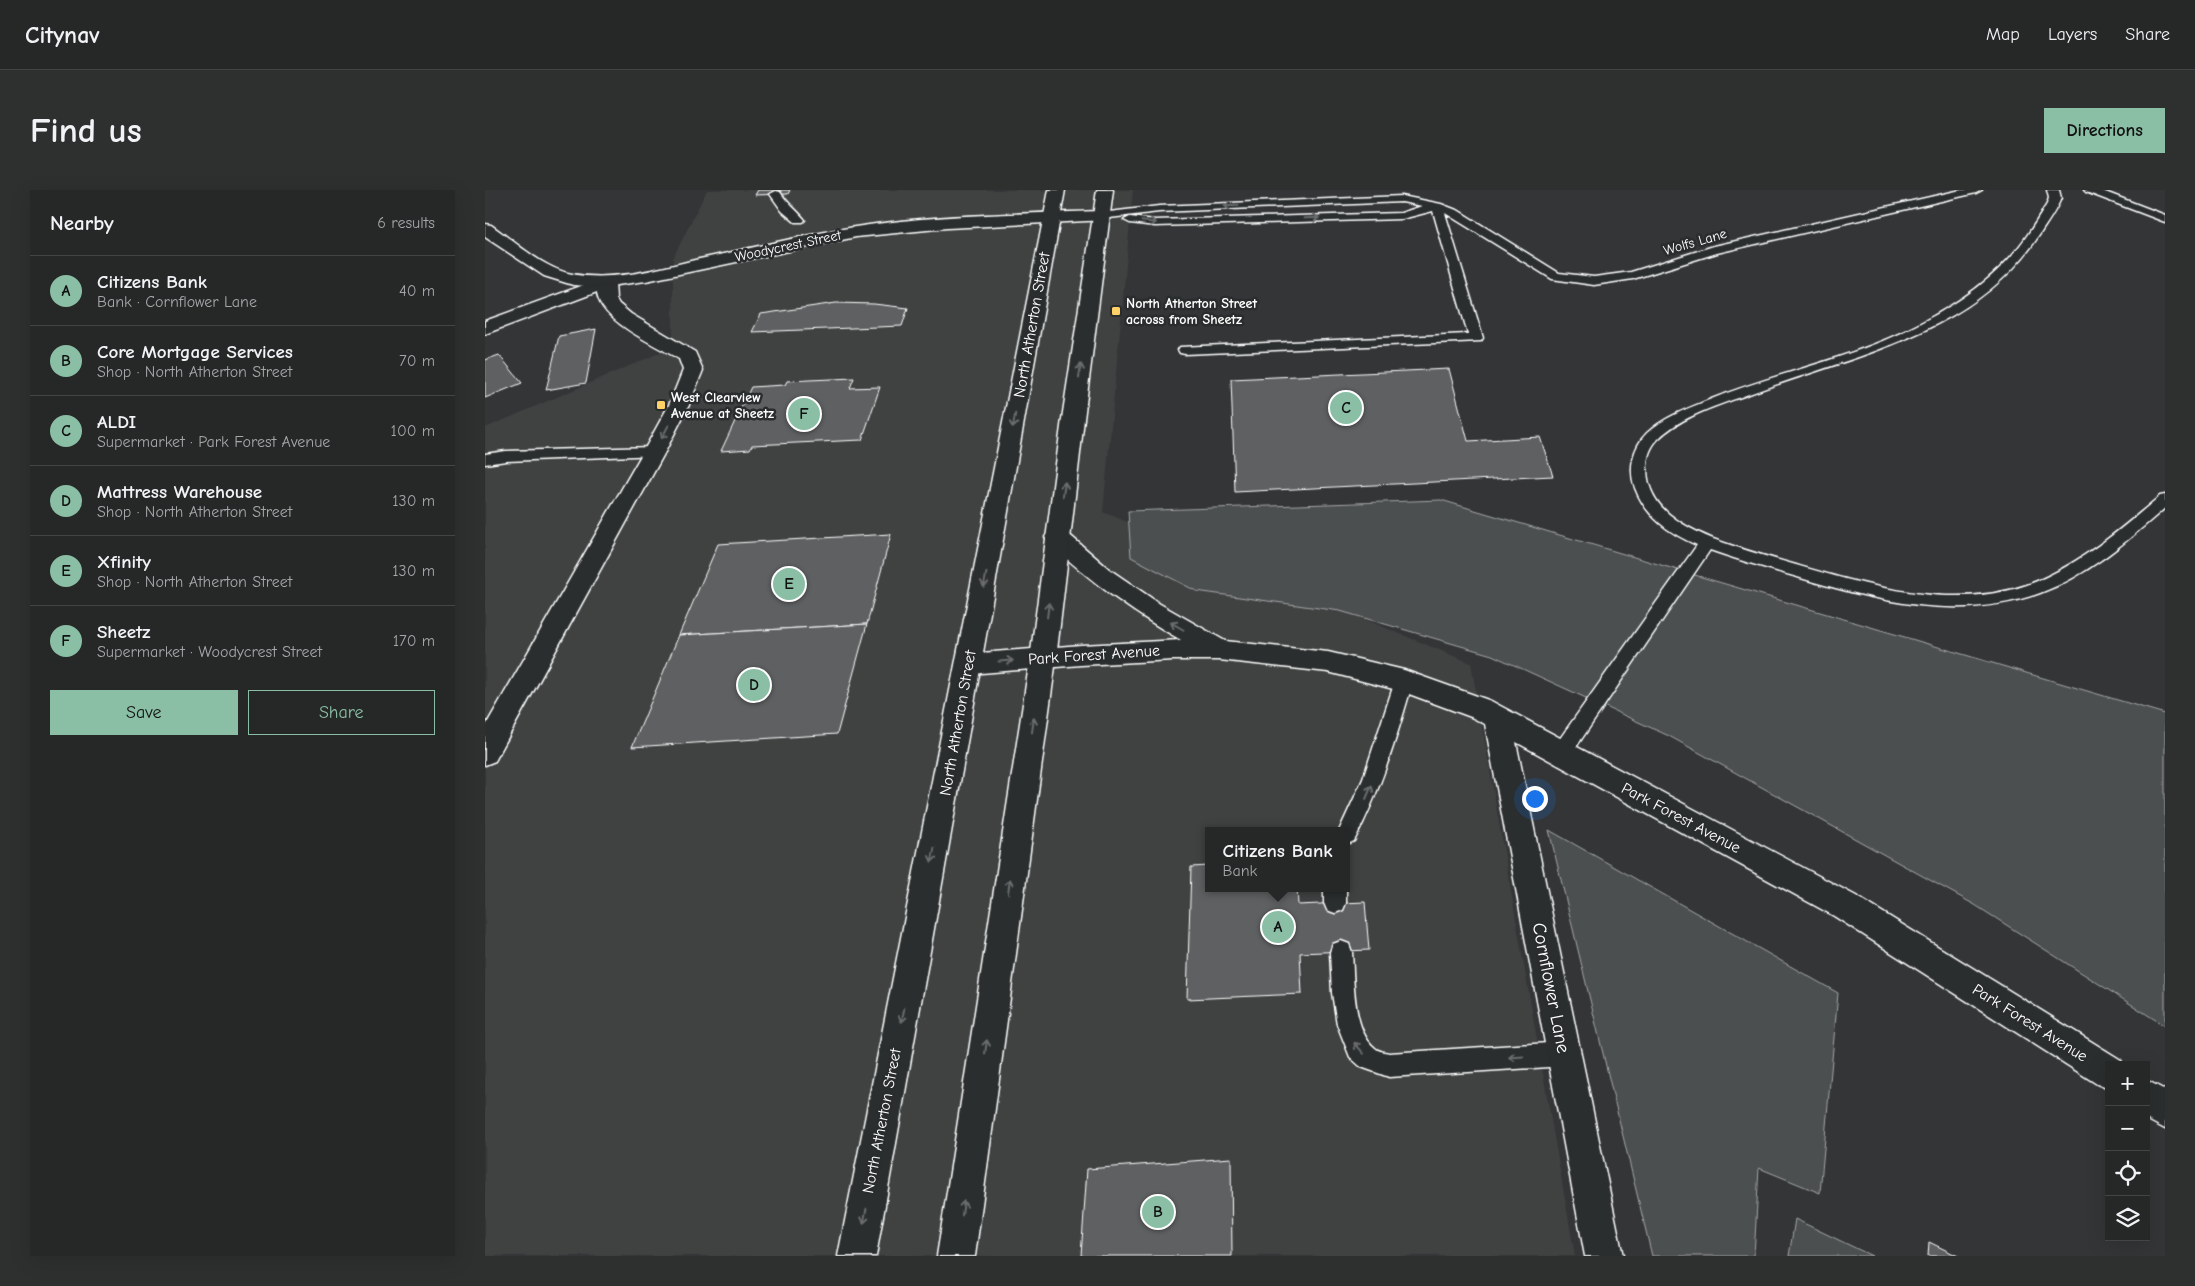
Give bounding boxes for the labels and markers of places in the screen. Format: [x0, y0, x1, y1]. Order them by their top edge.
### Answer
place label: North Atherton Street across from Sheetz [1126, 295, 1257, 328]
marker: North Atherton Street across from Sheetz [1110, 305, 1122, 317]
place label: West Clearview Avenue at Sheetz [671, 389, 774, 422]
pin: C [1330, 389, 1362, 427]
pin: F [788, 395, 820, 433]
marker: West Clearview Avenue at Sheetz [655, 399, 667, 411]
pin: E [773, 565, 805, 603]
pin: D [738, 666, 770, 704]
pin: A [1262, 908, 1294, 946]
pin: B [1142, 1193, 1174, 1231]

